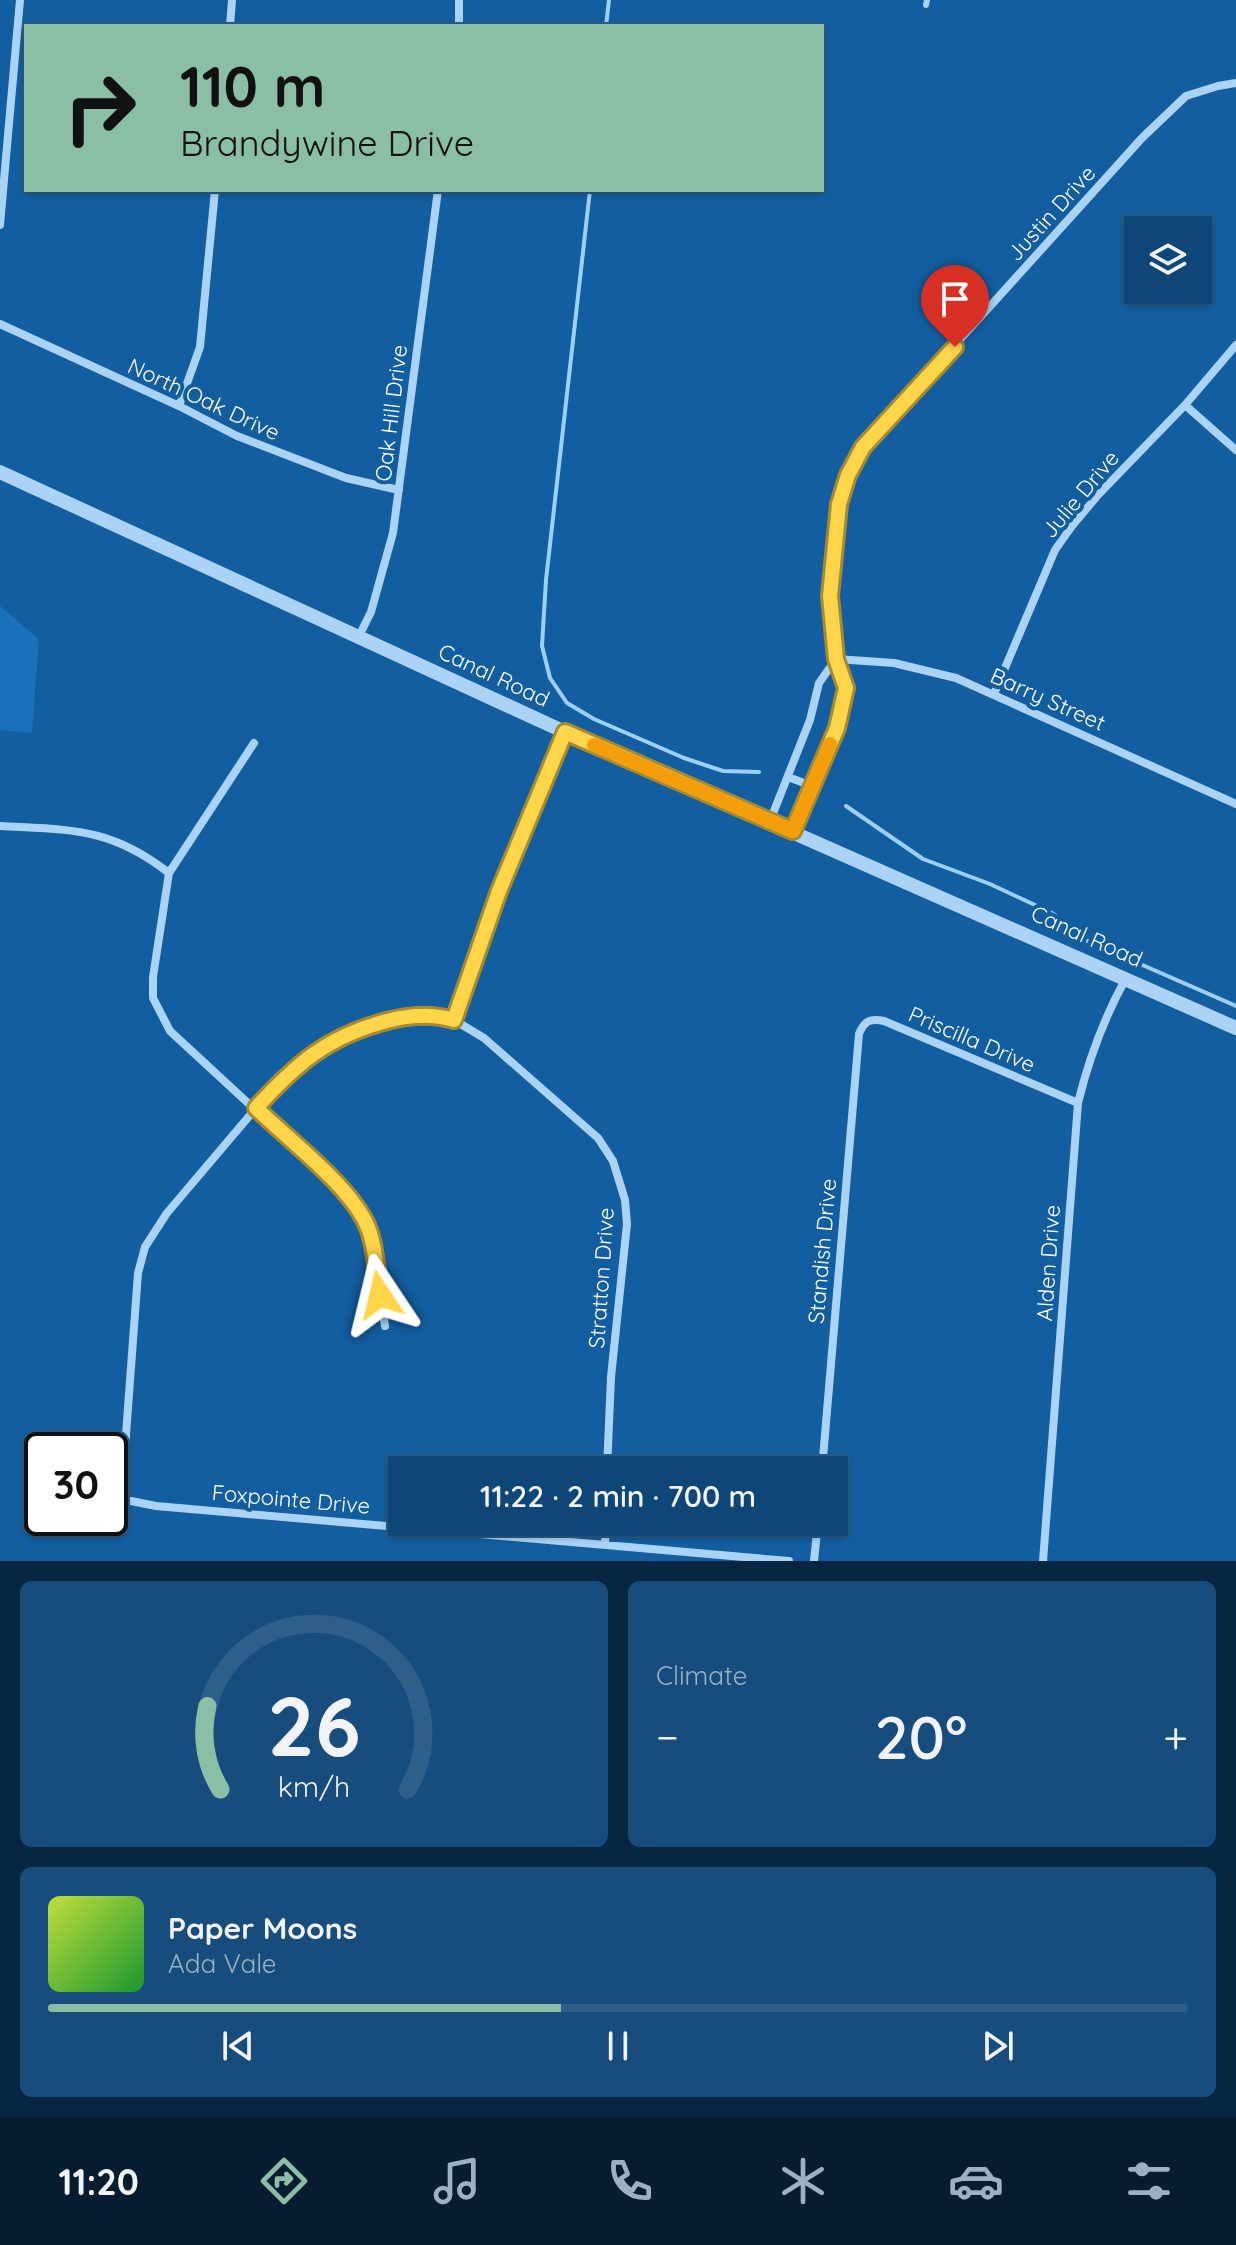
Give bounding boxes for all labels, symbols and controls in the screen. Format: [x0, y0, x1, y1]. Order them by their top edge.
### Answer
text: 110 m [180, 51, 325, 121]
icon: right [48, 56, 152, 160]
text: Brandywine Drive [180, 120, 474, 165]
street label: Justin Drive [1001, 159, 1101, 267]
map controls [1124, 216, 1212, 304]
button: layers [1124, 216, 1212, 304]
pin [921, 265, 989, 347]
icon: arrive [933, 277, 977, 321]
street label: Oak Hill Drive [369, 343, 413, 483]
street label: North Oak Drive [123, 352, 285, 446]
street label: Julie Drive [1035, 444, 1125, 544]
street label: Canal Road [434, 637, 554, 713]
street label: Barry Street [986, 661, 1110, 737]
street label: Canal Road [1027, 899, 1147, 973]
street label: Priscilla Drive [904, 1000, 1040, 1078]
street label: Standish Drive [802, 1177, 842, 1325]
street label: Alden Drive [1030, 1204, 1066, 1322]
street label: Stratton Drive [582, 1207, 620, 1349]
position arrow [338, 1253, 422, 1337]
speed limit sign: 30 [24, 1432, 128, 1536]
text: 11:22 · 2 min · 700 m [480, 1477, 756, 1515]
street label: Foxpointe Drive [211, 1478, 371, 1520]
text: Climate [656, 1659, 747, 1692]
text: 26 [267, 1673, 361, 1777]
text: 20° [875, 1699, 967, 1774]
text: − [656, 1709, 679, 1764]
text: + [1163, 1709, 1188, 1764]
text: km/h [278, 1768, 350, 1804]
text: Paper Moons [168, 1909, 357, 1947]
text: Ada Vale [168, 1947, 277, 1980]
icon: previous [216, 2024, 260, 2068]
icon: pause [596, 2024, 640, 2068]
icon: next [976, 2024, 1020, 2068]
icon: directions [256, 2153, 312, 2209]
icon: music [429, 2153, 485, 2209]
icon: phone [602, 2153, 658, 2209]
icon: climate [775, 2153, 831, 2209]
icon: car [948, 2153, 1004, 2209]
icon: filters [1121, 2153, 1177, 2209]
text: 11:20 [59, 2159, 139, 2204]

